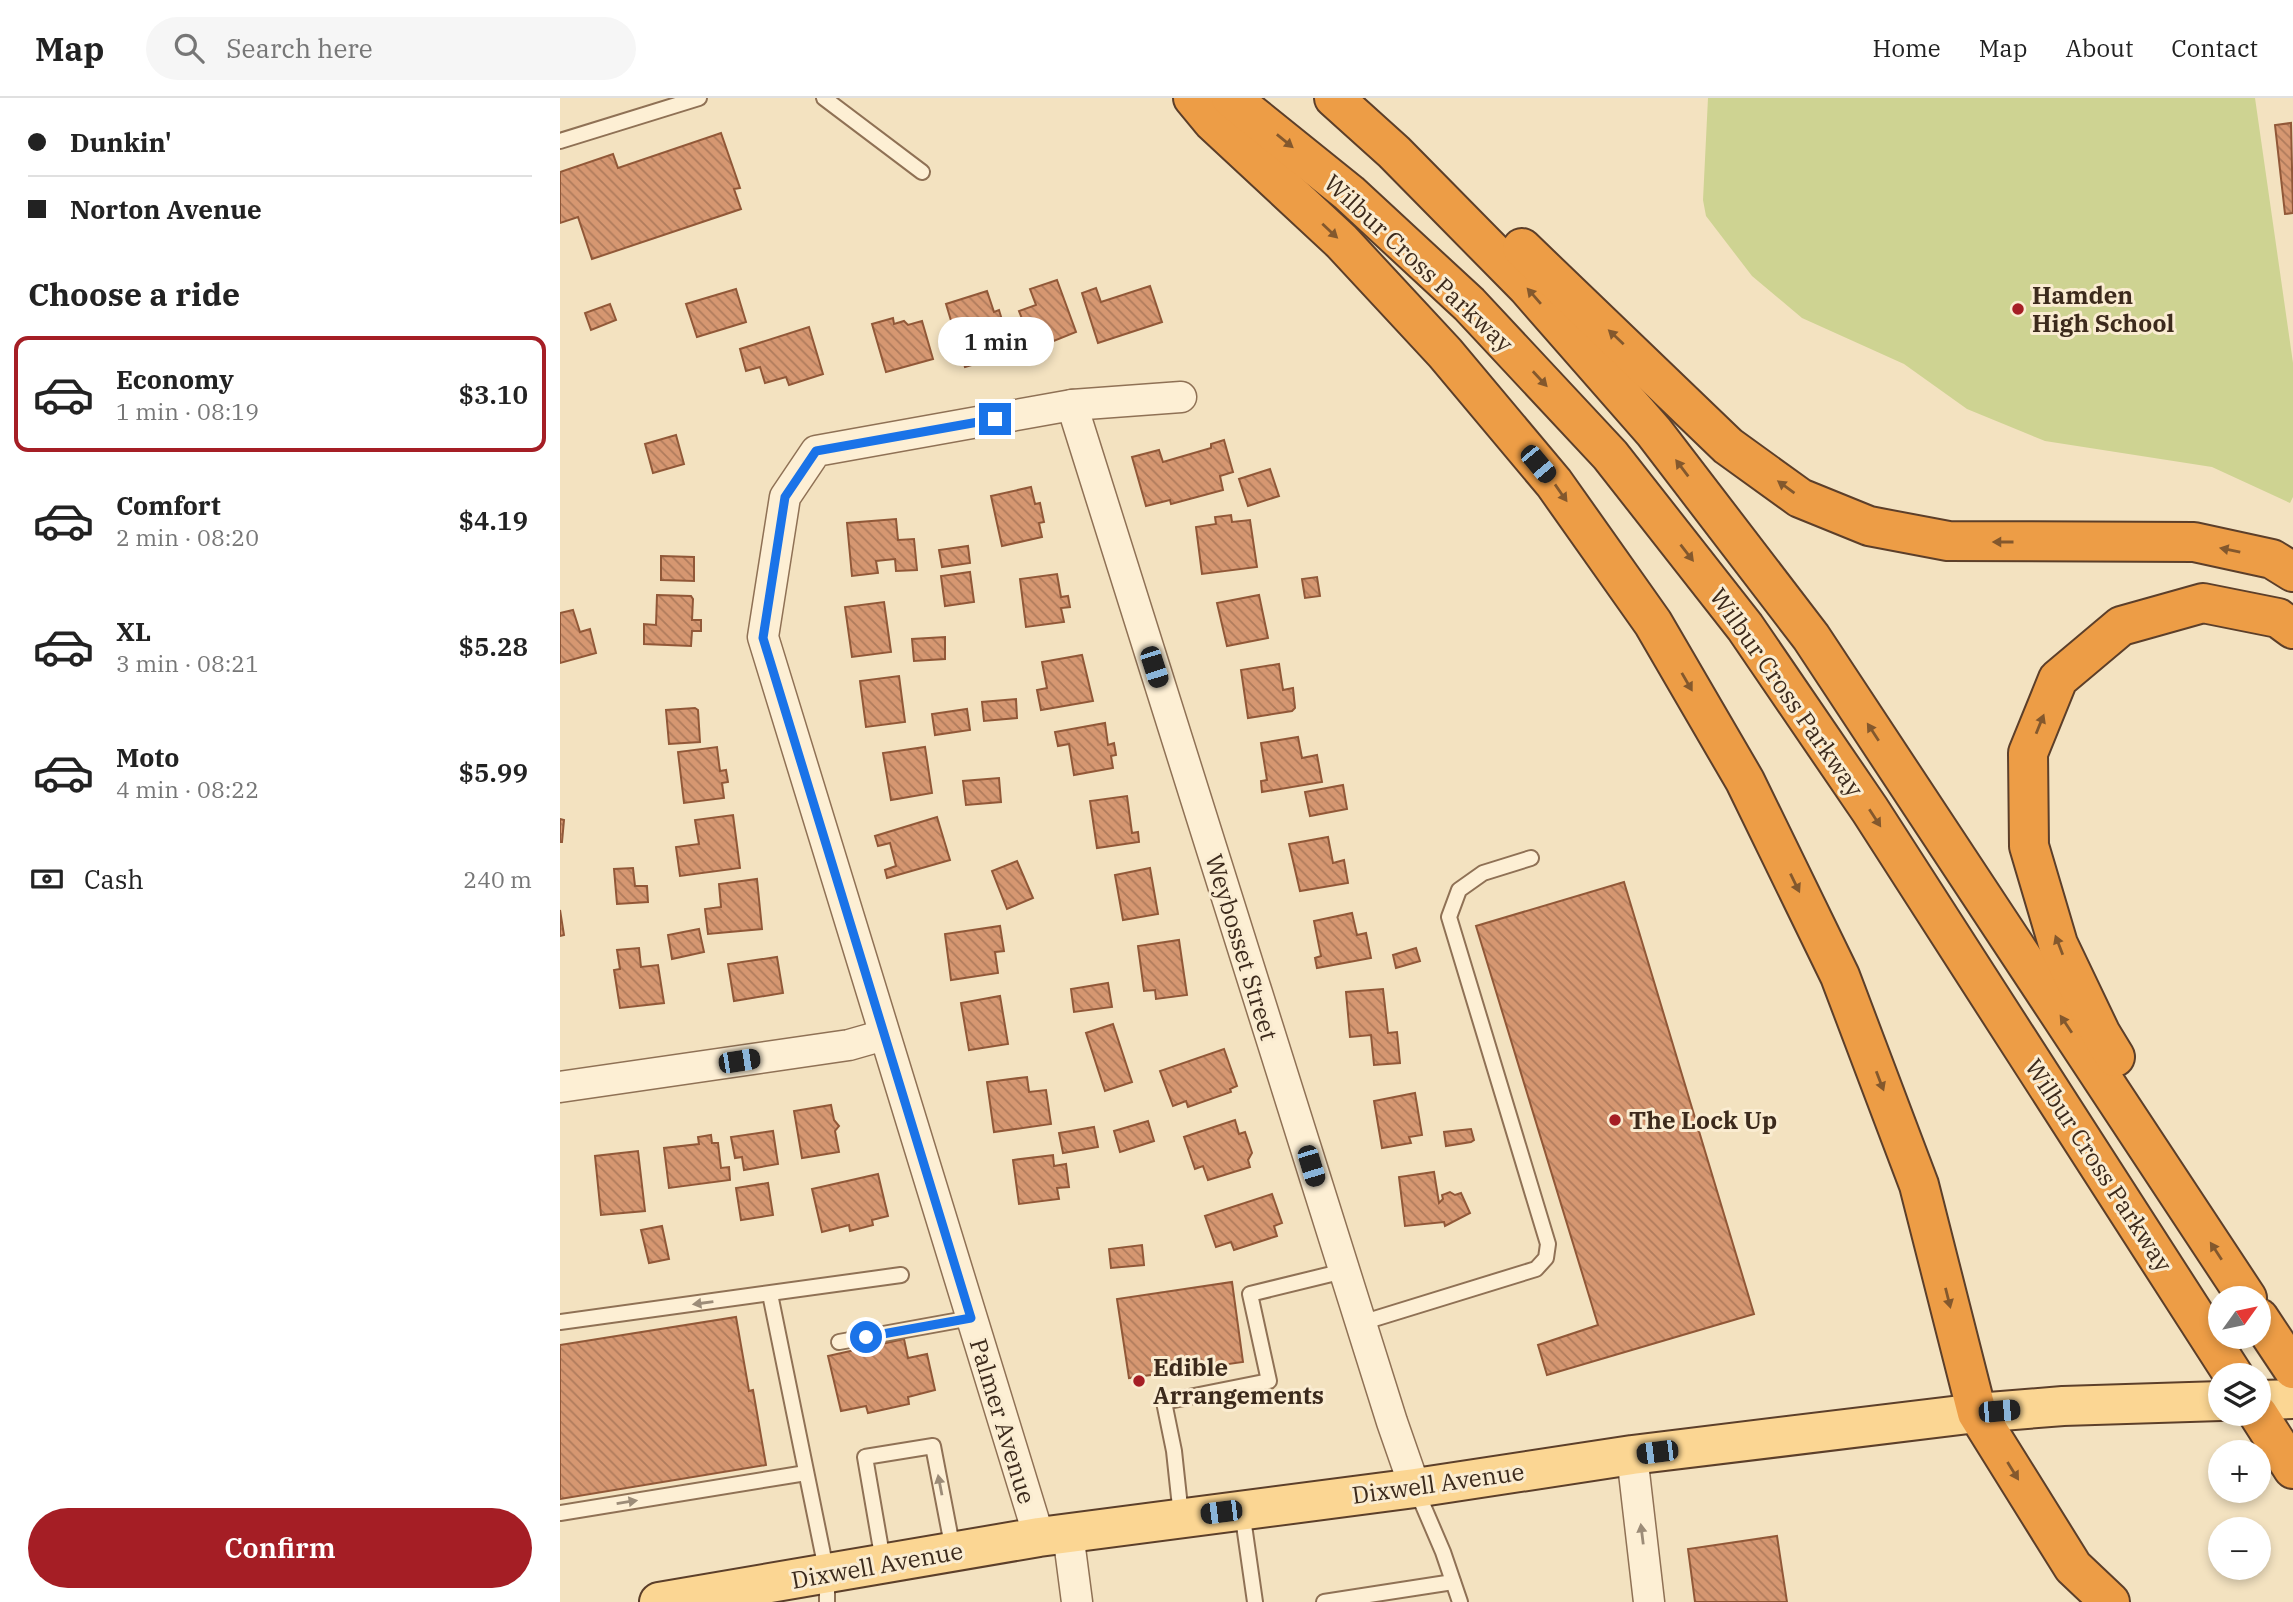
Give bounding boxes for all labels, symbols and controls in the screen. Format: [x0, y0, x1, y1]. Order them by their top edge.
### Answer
search box [146, 17, 636, 80]
text: Map [35, 27, 104, 70]
icon: search [170, 29, 208, 67]
text: Search here [226, 31, 373, 65]
text: Home [1873, 32, 1941, 64]
text: Map [1979, 32, 2027, 64]
text: About [2065, 32, 2133, 64]
text: Contact [2171, 32, 2258, 64]
text: Dunkin' [70, 125, 172, 159]
one-way arrow [1275, 133, 1293, 148]
street label: Wilbur Cross Parkway [1317, 167, 1521, 359]
text: Norton Avenue [70, 192, 262, 226]
one-way arrow [1321, 223, 1339, 239]
text: Choose a ride [28, 273, 240, 315]
place label: Hamden High School [2032, 279, 2174, 339]
one-way arrow [1527, 287, 1542, 304]
marker: Hamden High School [2010, 301, 2026, 317]
callout: 1 min [937, 317, 1053, 366]
text: 1 min [964, 326, 1028, 356]
one-way arrow [1608, 329, 1625, 345]
text: Economy [116, 362, 234, 396]
icon: car [32, 363, 95, 426]
one-way arrow [1532, 370, 1548, 388]
text: $3.10 [459, 377, 528, 411]
text: 1 min · 08:19 [116, 396, 259, 426]
route end [979, 403, 1011, 435]
car [1517, 441, 1560, 487]
one-way arrow [1675, 459, 1689, 478]
one-way arrow [1777, 480, 1795, 494]
one-way arrow [1554, 484, 1568, 502]
text: Comfort [116, 488, 221, 522]
icon: car [32, 489, 95, 552]
text: $4.19 [459, 503, 528, 537]
text: 2 min · 08:20 [116, 522, 259, 552]
one-way arrow [1992, 536, 2014, 547]
one-way arrow [1679, 543, 1694, 561]
one-way arrow [2218, 544, 2240, 555]
street label: Wilbur Cross Parkway [1703, 581, 1871, 803]
text: XL [116, 614, 151, 648]
icon: car [32, 615, 95, 678]
text: $5.28 [459, 629, 528, 663]
car [1138, 644, 1171, 690]
text: 3 min · 08:21 [116, 648, 259, 678]
one-way arrow [1681, 673, 1694, 692]
one-way arrow [2035, 713, 2046, 734]
one-way arrow [1867, 722, 1880, 741]
text: Moto [116, 740, 179, 774]
icon: car [32, 741, 95, 804]
text: $5.99 [459, 755, 528, 789]
text: 4 min · 08:22 [116, 774, 259, 804]
one-way arrow [1869, 808, 1882, 828]
street label: Weybosset Street [1198, 850, 1286, 1044]
icon: cash [28, 860, 66, 898]
text: Cash [84, 862, 144, 896]
text: 240 m [463, 864, 532, 894]
one-way arrow [1789, 873, 1800, 893]
one-way arrow [2054, 934, 2065, 955]
one-way arrow [2059, 1015, 2073, 1033]
car [717, 1047, 762, 1075]
street label: Wilbur Cross Parkway [2018, 1052, 2180, 1278]
one-way arrow [1875, 1071, 1886, 1092]
place label: The Lock Up [1629, 1104, 1777, 1136]
marker: The Lock Up [1607, 1112, 1623, 1128]
car [1295, 1143, 1328, 1189]
one-way arrow [2209, 1241, 2222, 1261]
north arrow [2208, 1286, 2272, 1349]
map controls [2208, 1286, 2271, 1580]
one-way arrow [1943, 1287, 1954, 1309]
one-way arrow [691, 1298, 713, 1309]
route start [850, 1321, 882, 1353]
street label: Palmer Avenue [963, 1334, 1043, 1508]
place label: Edible Arrangements [1153, 1351, 1324, 1411]
button: layers [2208, 1363, 2271, 1426]
marker: Edible Arrangements [1131, 1373, 1147, 1389]
car [1978, 1399, 2021, 1423]
car [1635, 1439, 1680, 1465]
button: + [2208, 1440, 2271, 1503]
street label: Dixwell Avenue [1350, 1455, 1526, 1511]
one-way arrow [2007, 1461, 2020, 1480]
one-way arrow [934, 1474, 945, 1496]
one-way arrow [616, 1496, 638, 1507]
car [1199, 1499, 1244, 1525]
button: Confirm [28, 1508, 532, 1588]
button: − [2208, 1517, 2271, 1580]
one-way arrow [1636, 1523, 1647, 1545]
street label: Dixwell Avenue [789, 1534, 965, 1596]

